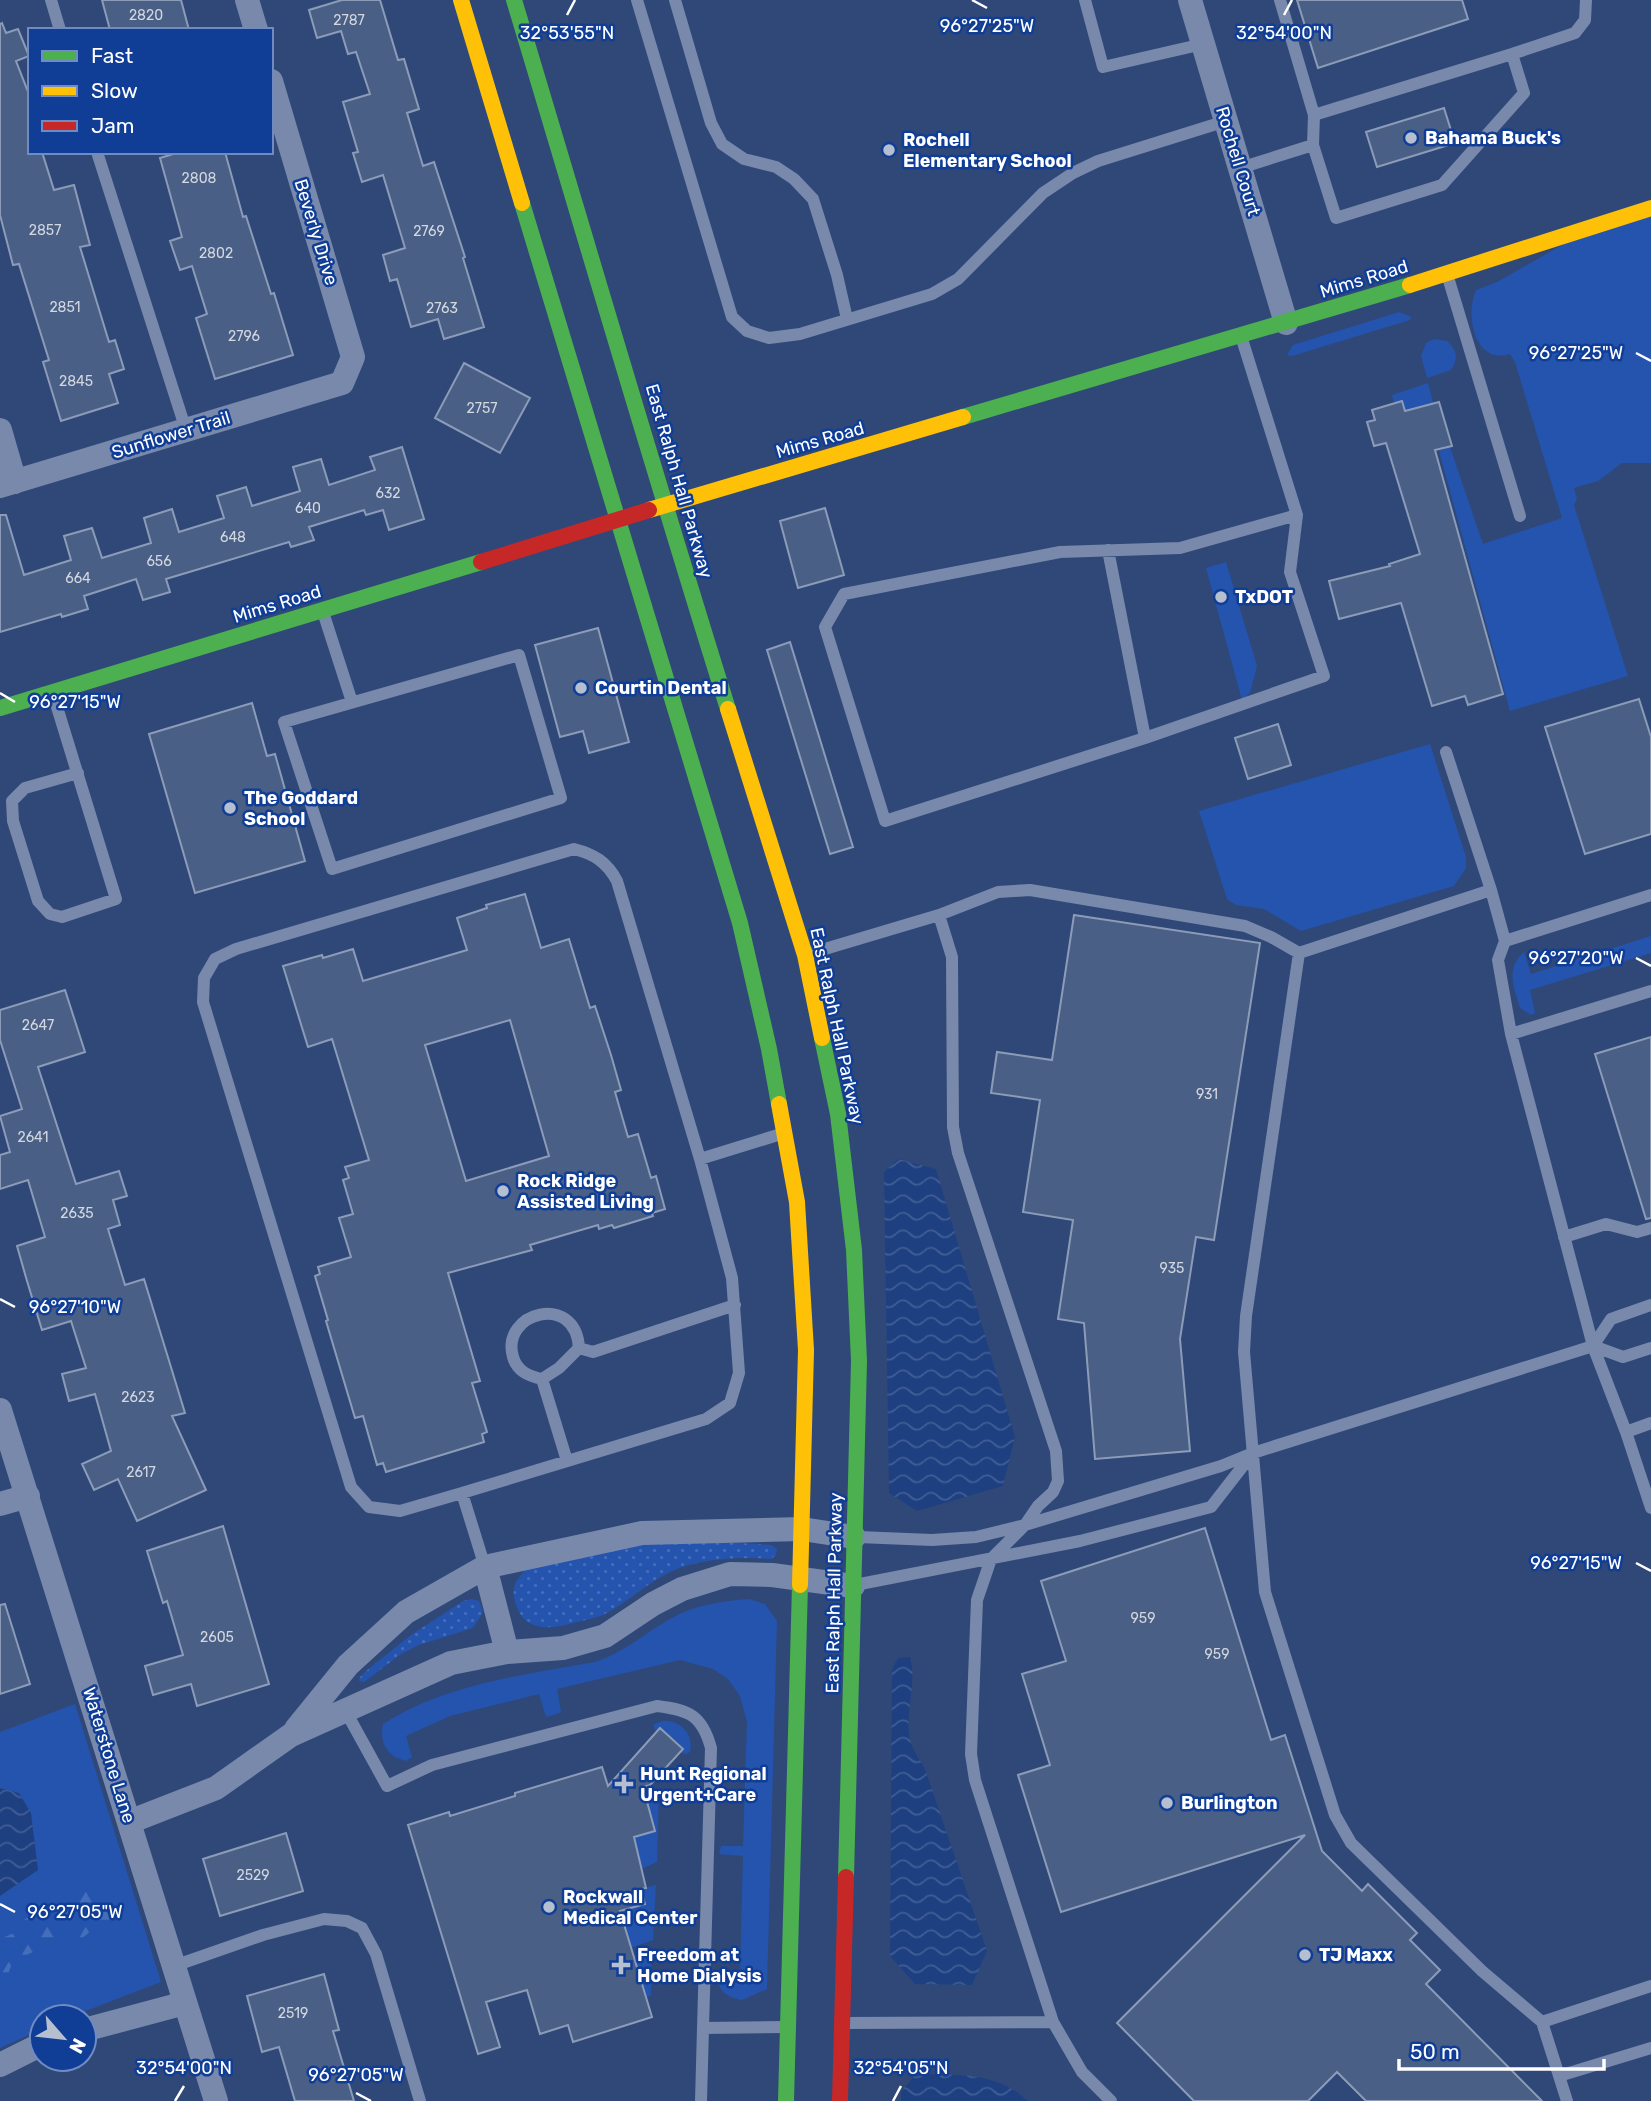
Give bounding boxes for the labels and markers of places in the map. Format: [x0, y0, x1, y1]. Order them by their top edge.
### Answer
place label: Bahama Buck's [1425, 127, 1561, 149]
place label: Rochell Elementary School [903, 129, 1072, 172]
marker: Bahama Buck's [1403, 130, 1419, 146]
marker: Rochell Elementary School [881, 142, 897, 158]
place label: TxDOT [1235, 586, 1293, 608]
marker: TxDOT [1213, 589, 1229, 605]
place label: Courtin Dental [595, 677, 727, 699]
marker: Courtin Dental [573, 680, 589, 696]
place label: The Goddard School [244, 787, 358, 830]
marker: The Goddard School [222, 800, 238, 816]
place label: Rock Ridge Assisted Living [517, 1170, 654, 1213]
marker: Rock Ridge Assisted Living [495, 1183, 511, 1199]
place label: Hunt Regional Urgent+Care [640, 1763, 767, 1806]
marker: Hunt Regional Urgent+Care [614, 1774, 634, 1794]
place label: Burlington [1181, 1792, 1278, 1814]
marker: Burlington [1159, 1795, 1175, 1811]
place label: Rockwall Medical Center [563, 1886, 697, 1929]
marker: Rockwall Medical Center [541, 1899, 557, 1915]
place label: Freedom at Home Dialysis [637, 1944, 762, 1987]
place label: TJ Maxx [1319, 1944, 1393, 1966]
marker: TJ Maxx [1297, 1947, 1313, 1963]
marker: Freedom at Home Dialysis [611, 1955, 631, 1975]

